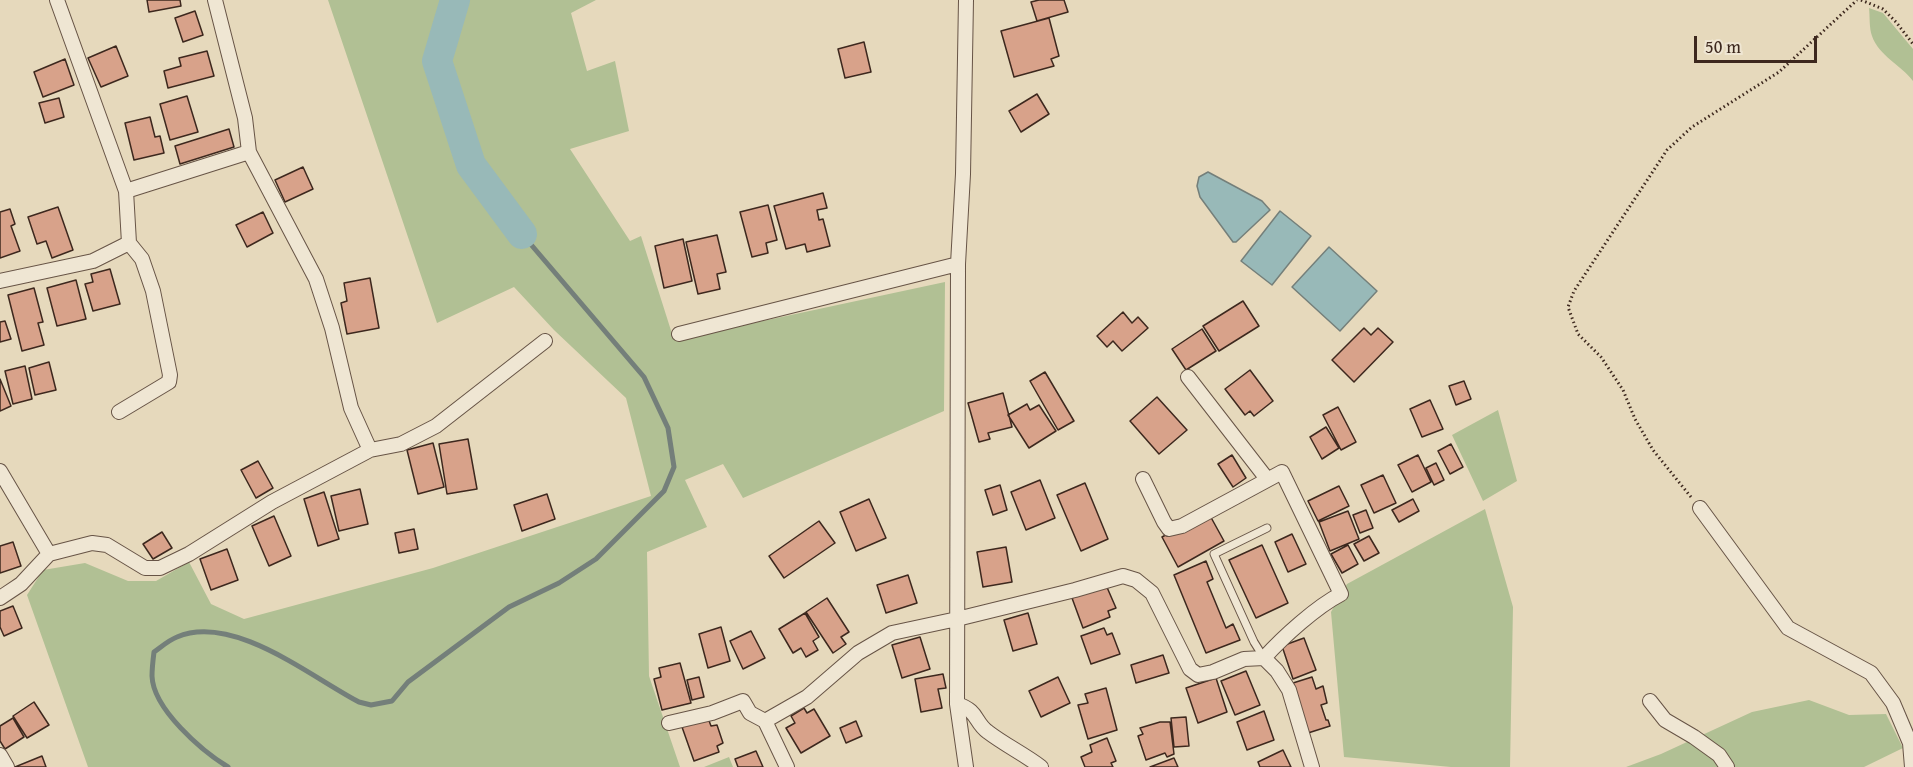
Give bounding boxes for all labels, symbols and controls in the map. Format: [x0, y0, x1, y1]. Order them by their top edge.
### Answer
scale bar [1697, 24, 1820, 62]
text: 50 m [1705, 33, 1741, 60]

